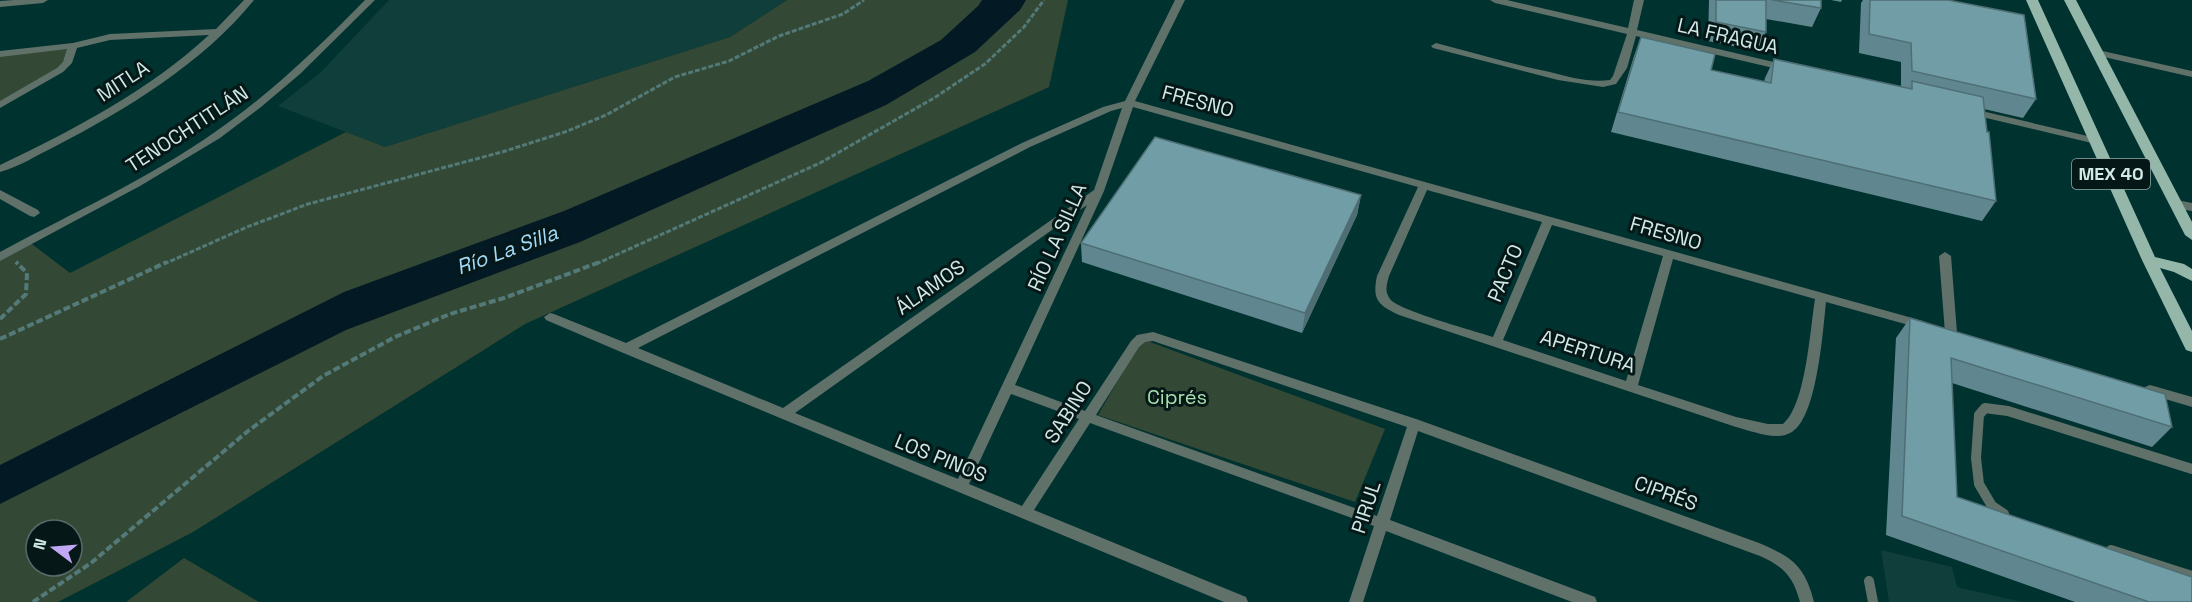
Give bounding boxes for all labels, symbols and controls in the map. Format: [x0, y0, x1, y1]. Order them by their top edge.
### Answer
street label: LA FRAGUA [1675, 12, 1782, 60]
street label: MITLA [92, 54, 155, 108]
street label: FRESNO [1159, 79, 1237, 123]
street label: TENOCHTITLÁN [121, 80, 253, 178]
road number: MEX 40 [2072, 159, 2150, 189]
street label: RÍO LA SILLA [1022, 178, 1093, 295]
street label: FRESNO [1627, 210, 1705, 256]
water label: Río La Silla [452, 218, 562, 280]
street label: PACTO [1481, 240, 1529, 306]
street label: ÁLAMOS [890, 254, 970, 320]
street label: APERTURA [1537, 323, 1639, 379]
street label: SABINO [1038, 376, 1098, 448]
park label: Ciprés [1147, 384, 1207, 410]
street label: LOS PINOS [891, 428, 991, 488]
street label: CIPRÉS [1631, 470, 1701, 516]
street label: PIRUL [1345, 477, 1387, 537]
north arrow [24, 518, 84, 578]
text: N [28, 536, 52, 552]

